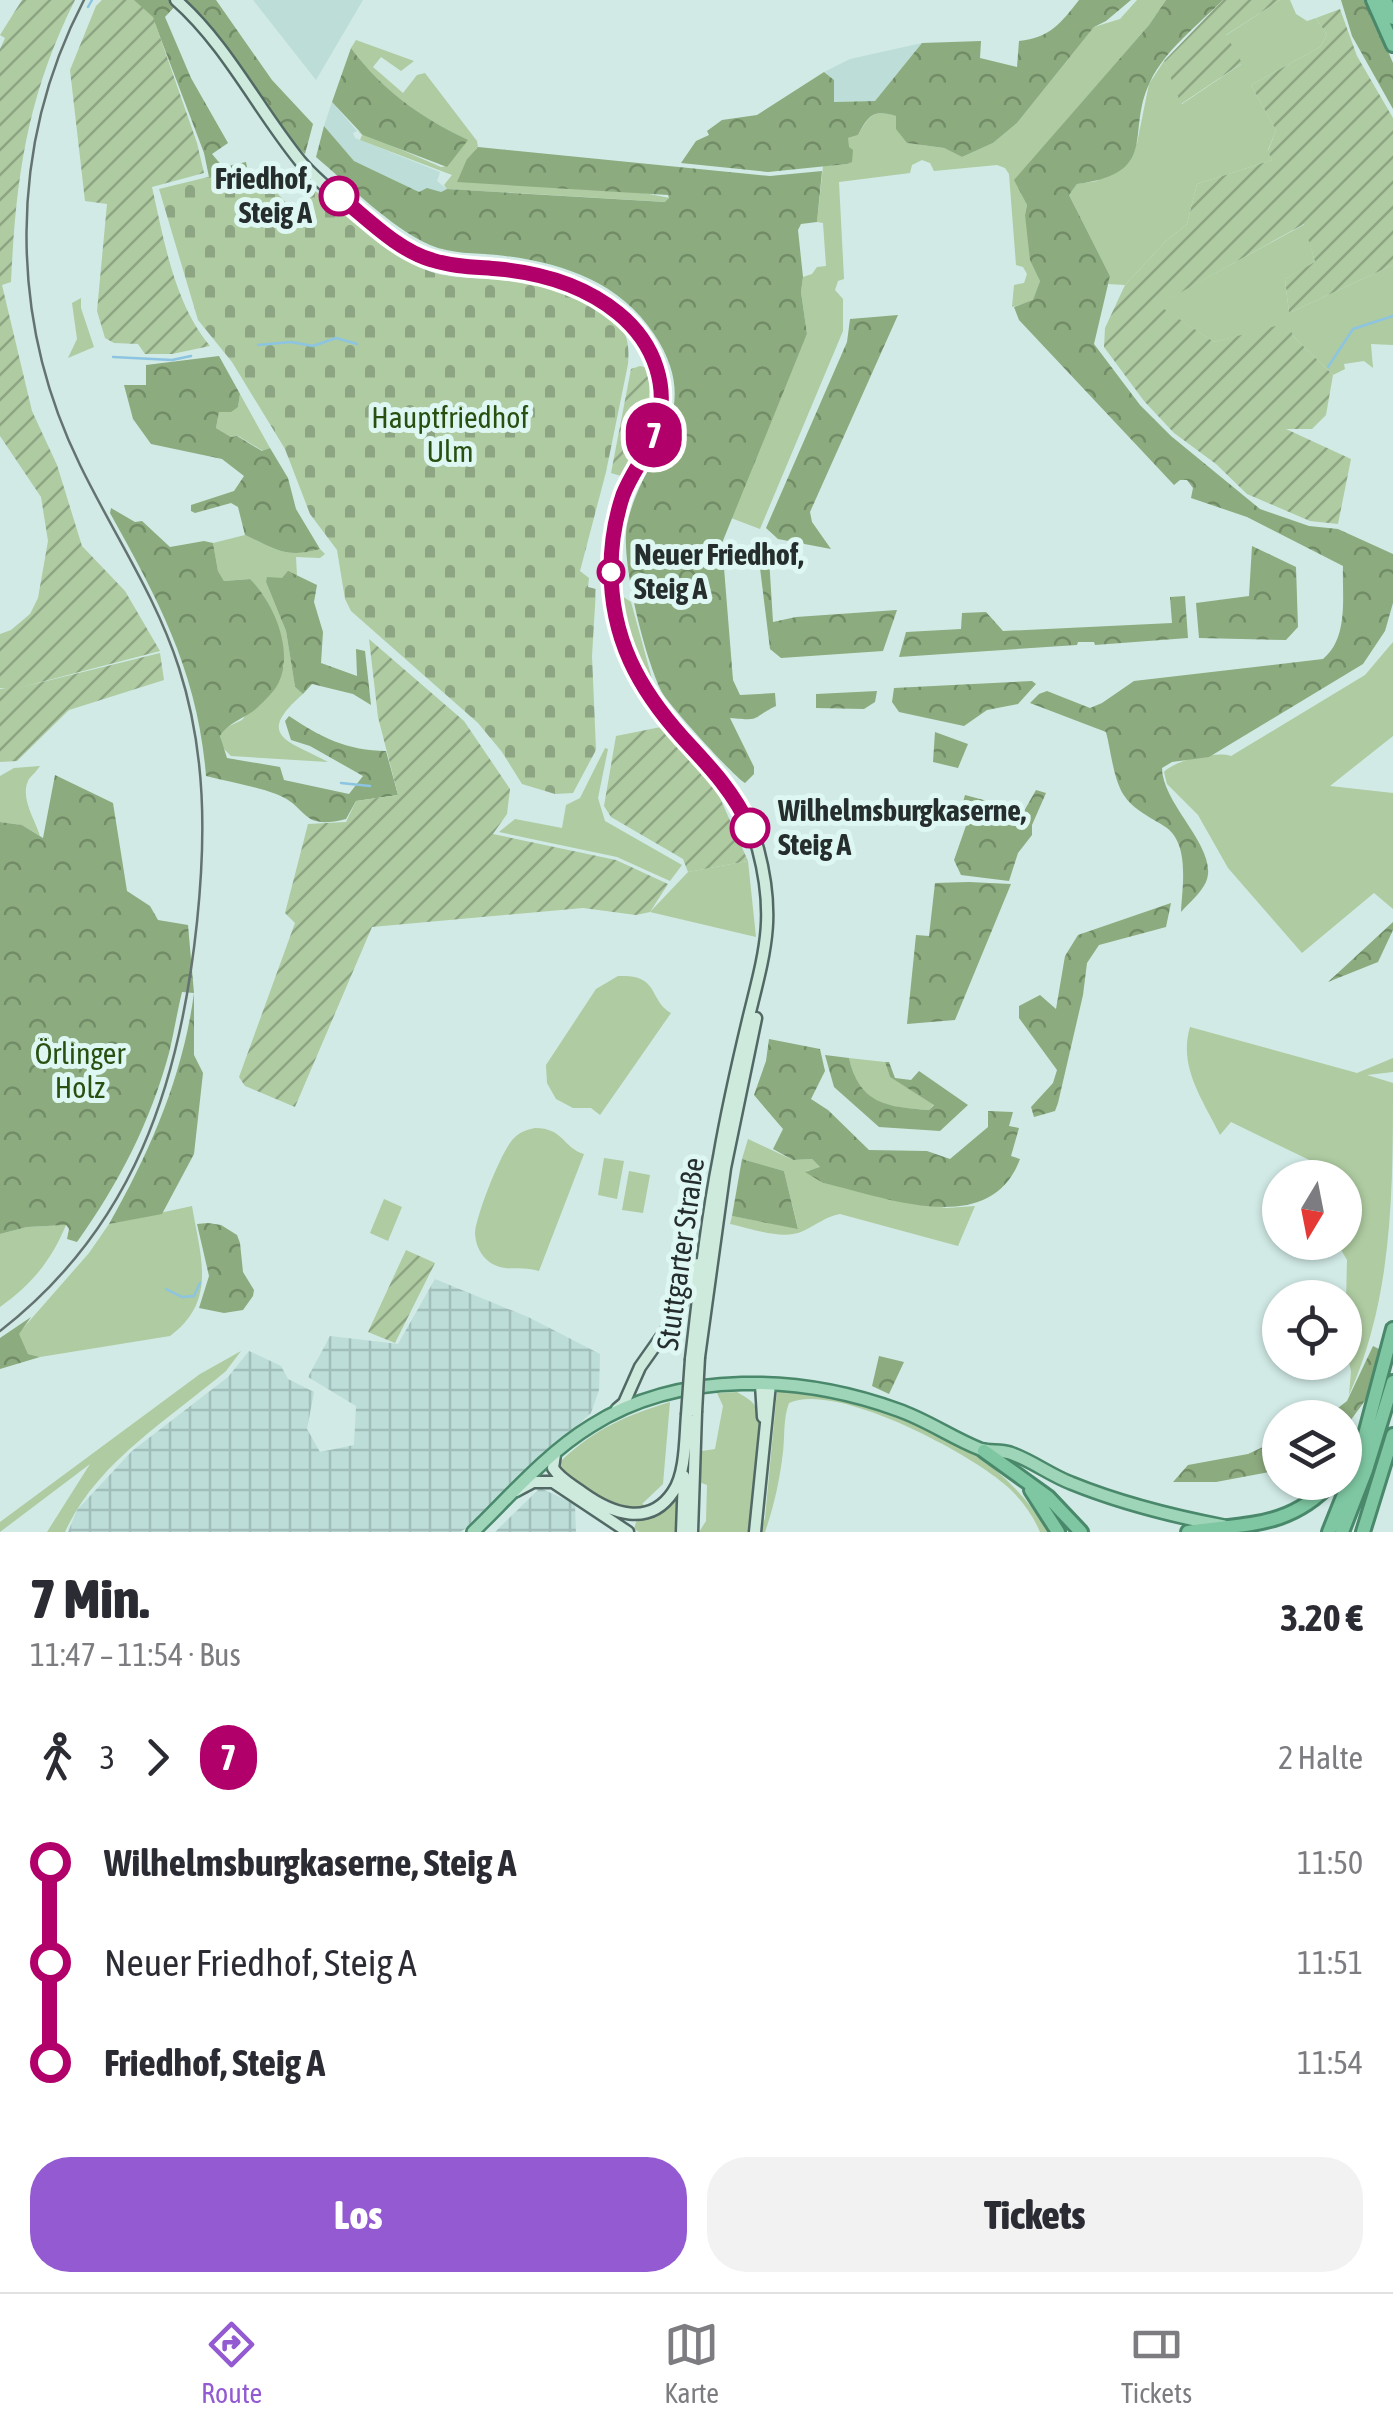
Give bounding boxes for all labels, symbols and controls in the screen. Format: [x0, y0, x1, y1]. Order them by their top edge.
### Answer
place label: Friedhof, Steig A [215, 161, 312, 229]
marker: Friedhof, Steig A [320, 177, 358, 215]
park label: Hauptfriedhof Ulm [371, 400, 529, 468]
line badge: 7 [622, 402, 686, 468]
text: 7 [646, 415, 662, 455]
place label: Neuer Friedhof, Steig A [634, 537, 804, 605]
marker: Neuer Friedhof, Steig A [598, 559, 624, 585]
place label: Wilhelmsburgkaserne, Steig A [777, 793, 1026, 861]
marker: Wilhelmsburgkaserne, Steig A [731, 809, 769, 847]
park label: Örlinger Holz [35, 1036, 126, 1104]
street label: Stuttgarter Straße [650, 1155, 710, 1352]
north arrow [1262, 1160, 1362, 1260]
map controls [1262, 1160, 1362, 1500]
button: locate [1262, 1280, 1362, 1380]
button: layers [1262, 1400, 1362, 1500]
text: 7 Min. [30, 1567, 149, 1630]
text: 3.20 € [1280, 1596, 1363, 1639]
text: 11:47 – 11:54 · Bus [30, 1636, 241, 1673]
icon: walk [30, 1730, 85, 1785]
icon: forward [130, 1730, 185, 1785]
text: 7 [220, 1737, 237, 1777]
text: 3 [100, 1739, 115, 1776]
text: 2 Halte [1278, 1739, 1363, 1776]
text: Wilhelmsburgkaserne, Steig A [104, 1841, 516, 1884]
text: 11:50 [1297, 1844, 1363, 1881]
text: Neuer Friedhof, Steig A [104, 1941, 417, 1984]
text: 11:51 [1297, 1944, 1363, 1981]
text: Friedhof, Steig A [104, 2041, 325, 2084]
text: 11:54 [1297, 2044, 1363, 2081]
button: Los [30, 2157, 687, 2272]
button: Tickets [707, 2157, 1363, 2272]
tab: Route [201, 2317, 262, 2409]
tab: Karte [664, 2317, 719, 2409]
tab: Tickets [1121, 2317, 1192, 2409]

